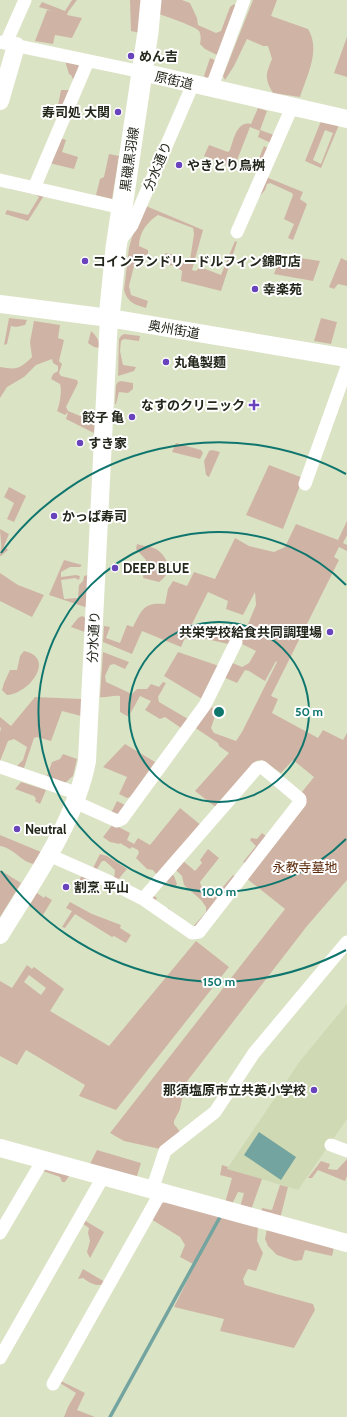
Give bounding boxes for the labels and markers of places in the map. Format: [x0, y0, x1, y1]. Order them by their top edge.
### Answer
place label: めん吉 [139, 48, 178, 64]
marker: めん吉 [126, 51, 136, 61]
place label: 寿司処 大関 [42, 104, 110, 120]
marker: 寿司処 大関 [113, 107, 123, 117]
place label: やきとり鳥桝 [187, 157, 265, 173]
marker: やきとり鳥桝 [174, 160, 184, 170]
place label: コインランドリードルフィン錦町店 [93, 253, 301, 269]
marker: コインランドリードルフィン錦町店 [80, 256, 90, 266]
place label: 幸楽苑 [263, 281, 302, 297]
marker: 幸楽苑 [250, 284, 260, 294]
place label: 丸亀製麺 [174, 354, 226, 370]
marker: 丸亀製麺 [161, 357, 171, 367]
place label: なすのクリニック [141, 397, 245, 413]
marker: なすのクリニック [248, 399, 260, 411]
place label: 餃子 亀 [82, 409, 124, 425]
marker: 餃子 亀 [127, 412, 137, 422]
place label: すき家 [88, 435, 127, 451]
marker: すき家 [75, 438, 85, 448]
place label: かっぱ寿司 [62, 508, 127, 524]
marker: かっぱ寿司 [49, 511, 59, 521]
place label: DEEP BLUE [123, 560, 189, 576]
marker: DEEP BLUE [110, 563, 120, 573]
place label: 共栄学校給食共同調理場 [179, 624, 322, 640]
marker: 共栄学校給食共同調理場 [325, 627, 335, 637]
centre of rings [212, 705, 226, 719]
place label: Neutral [25, 821, 67, 837]
marker: Neutral [12, 824, 22, 834]
place label: 割烹 平山 [74, 879, 129, 895]
marker: 割烹 平山 [61, 882, 71, 892]
place label: 那須塩原市立共英小学校 [163, 1082, 306, 1098]
marker: 那須塩原市立共英小学校 [309, 1085, 319, 1095]

